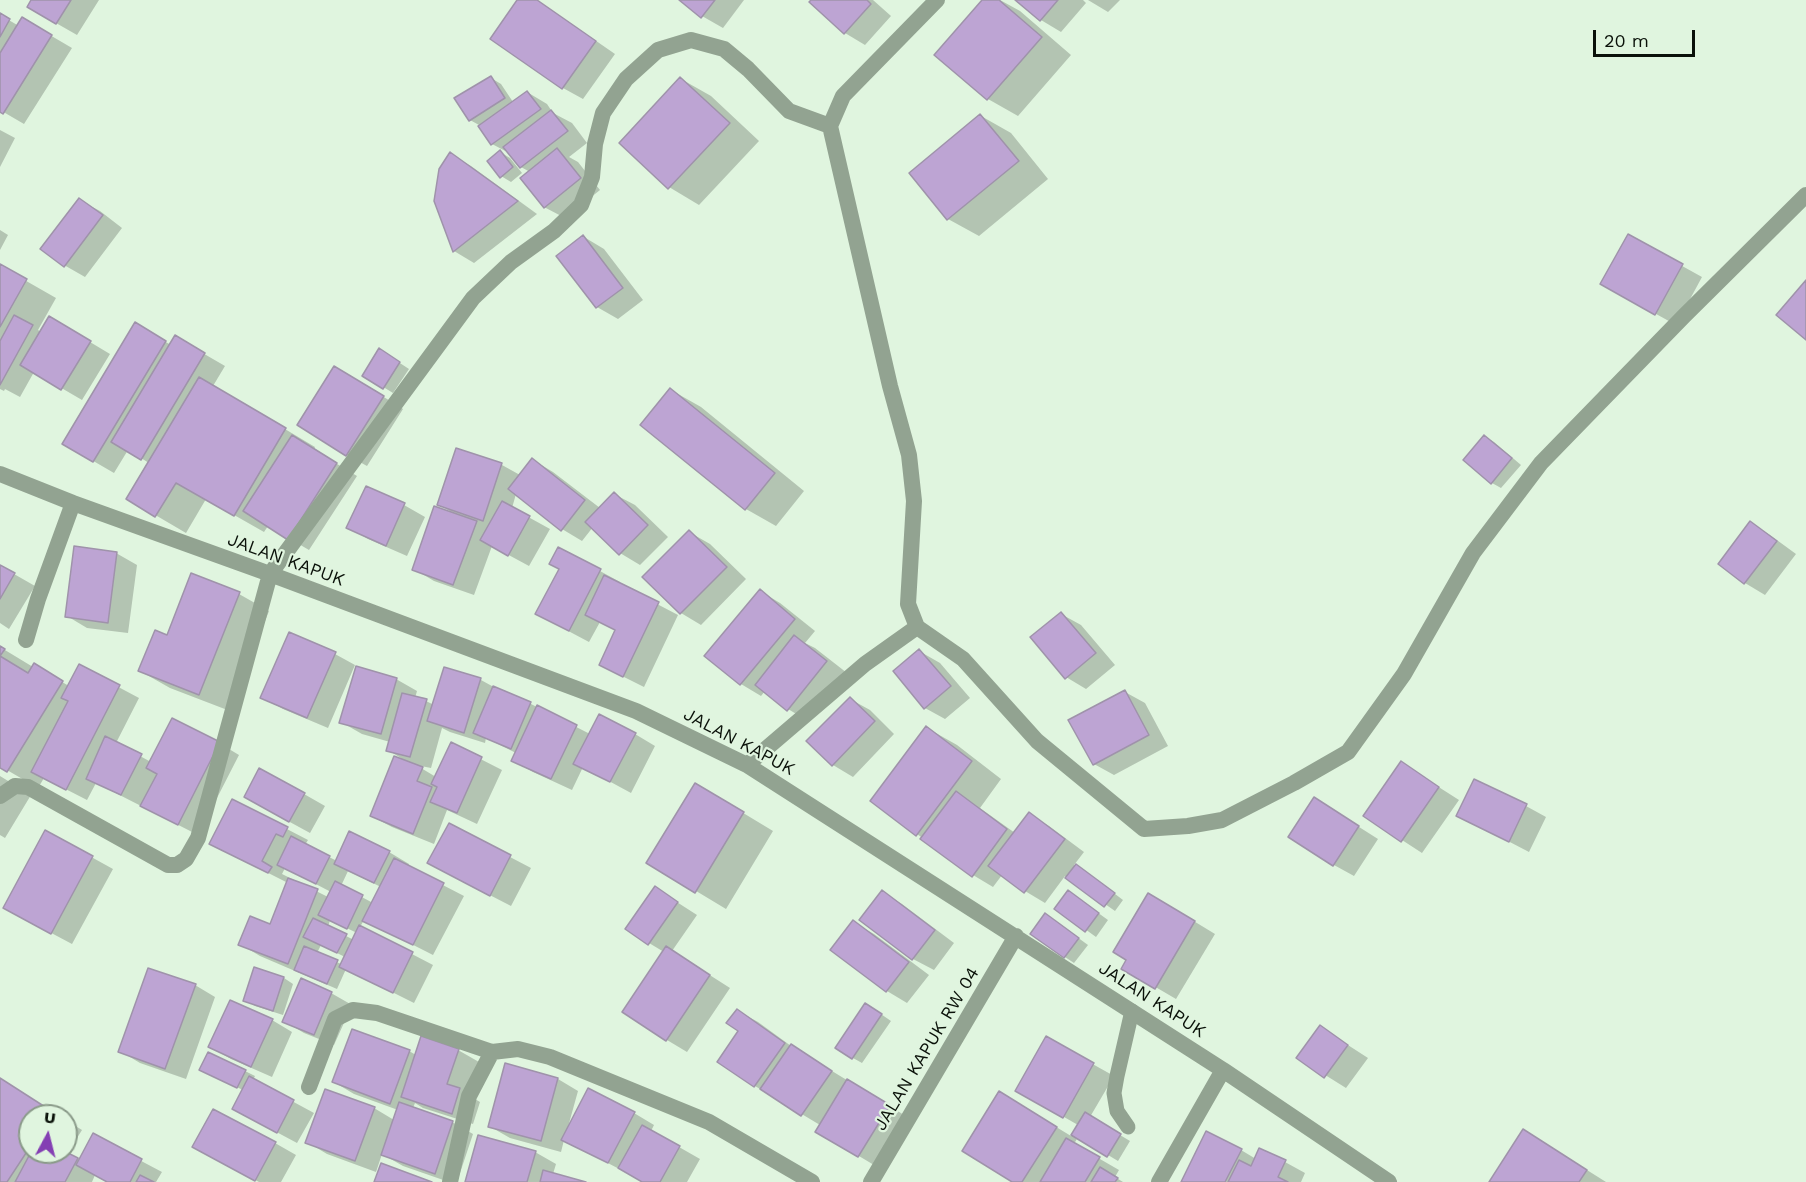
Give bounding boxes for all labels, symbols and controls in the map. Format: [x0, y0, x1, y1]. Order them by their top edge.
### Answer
scale bar [1596, 18, 1698, 56]
text: 20 m [1604, 30, 1649, 51]
street label: JALAN KAPUK [225, 529, 347, 591]
street label: JALAN KAPUK [680, 704, 798, 780]
street label: JALAN KAPUK [1095, 957, 1209, 1043]
street label: JALAN KAPUK RW 04 [870, 964, 984, 1134]
north arrow [18, 1104, 78, 1164]
text: U [43, 1108, 57, 1128]

